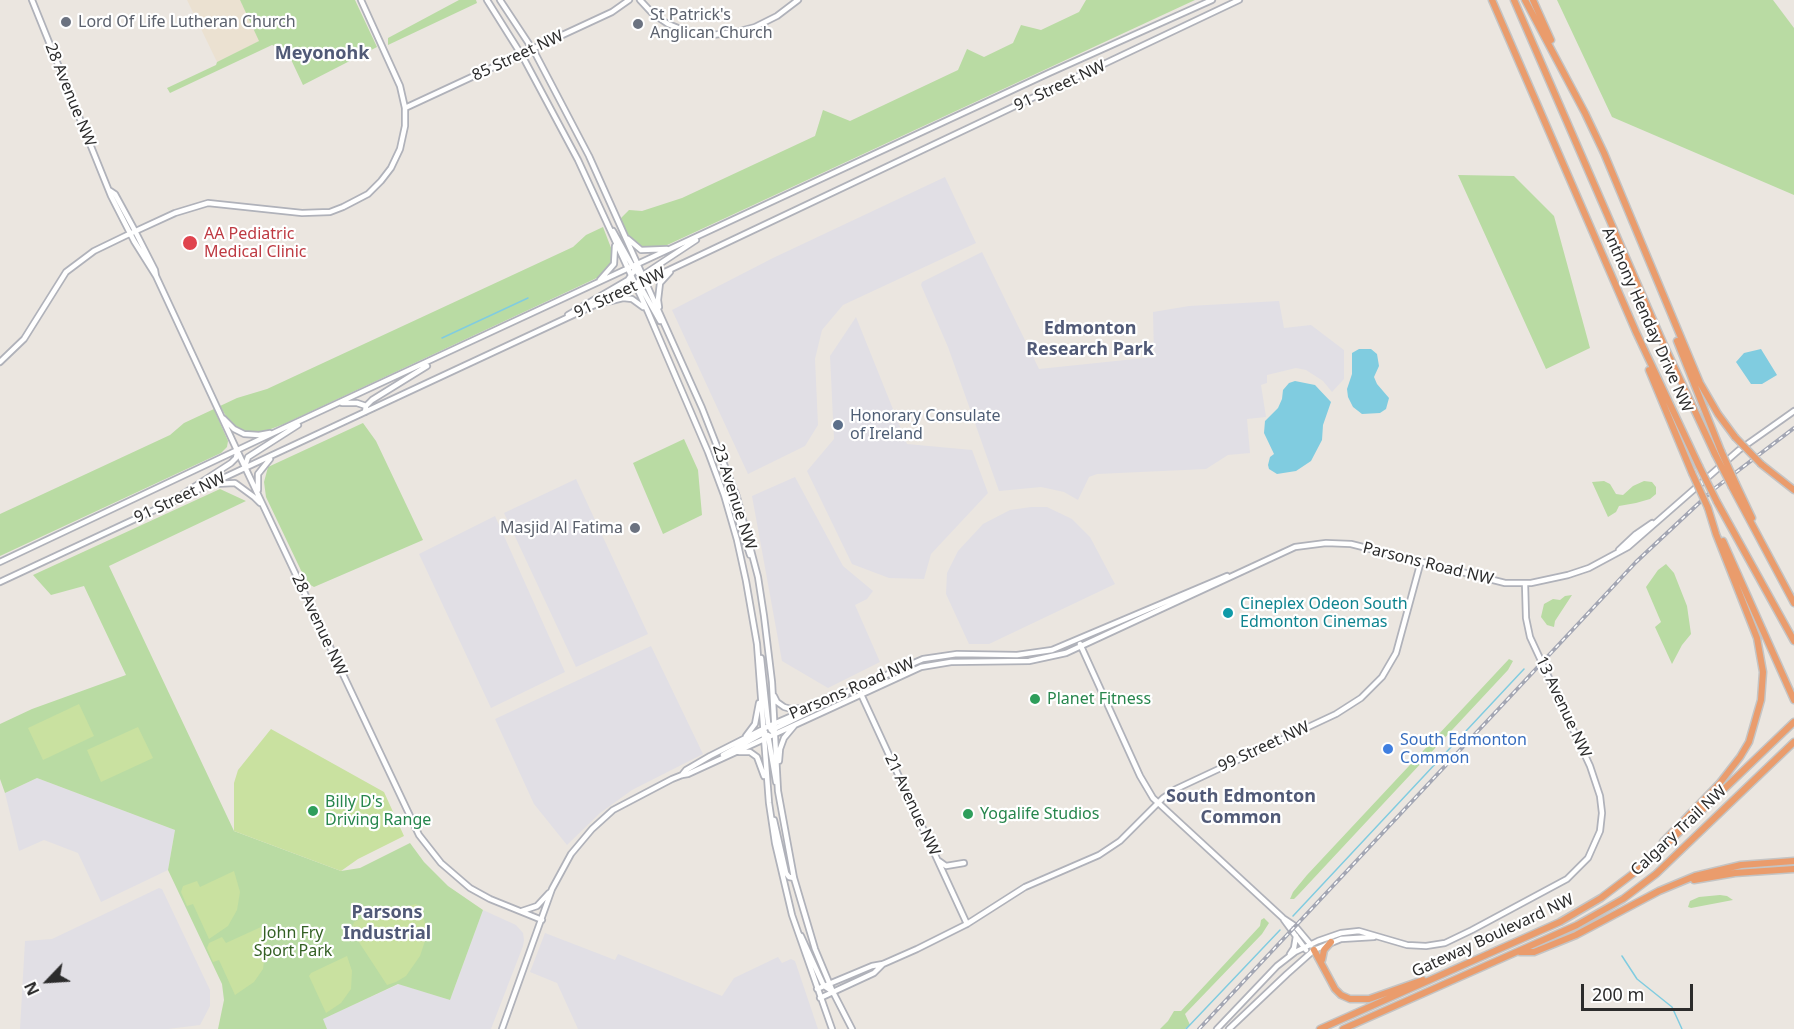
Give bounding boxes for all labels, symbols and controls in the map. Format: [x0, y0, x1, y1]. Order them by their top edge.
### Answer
place label: St Patrick's Anglican Church [650, 5, 773, 43]
place label: Lord Of Life Lutheran Church [78, 12, 296, 32]
marker: Lord Of Life Lutheran Church [59, 15, 73, 29]
marker: St Patrick's Anglican Church [631, 17, 645, 31]
street label: 85 Street NW [469, 27, 567, 85]
street label: 28 Avenue NW [41, 40, 99, 150]
district label: Meyonohk [275, 43, 369, 65]
street label: 91 Street NW [1011, 57, 1109, 115]
place label: AA Pediatric Medical Clinic [204, 224, 307, 262]
street label: Anthony Henday Drive NW [1597, 225, 1697, 415]
marker: AA Pediatric Medical Clinic [181, 234, 199, 252]
street label: 91 Street NW [571, 264, 669, 322]
district label: Edmonton Research Park [1026, 318, 1154, 360]
place label: Honorary Consulate of Ireland [850, 406, 1000, 444]
marker: Honorary Consulate of Ireland [831, 418, 845, 432]
street label: 23 Avenue NW [708, 442, 760, 552]
street label: 91 Street NW [131, 469, 229, 527]
place label: Masjid Al Fatima [500, 518, 623, 538]
marker: Masjid Al Fatima [628, 521, 642, 535]
street label: Parsons Road NW [1361, 538, 1495, 590]
street label: 28 Avenue NW [287, 571, 351, 679]
place label: Cineplex Odeon South Edmonton Cinemas [1240, 594, 1408, 632]
marker: Cineplex Odeon South Edmonton Cinemas [1221, 606, 1235, 620]
street label: 13 Avenue NW [1531, 653, 1595, 761]
street label: Parsons Road NW [787, 654, 917, 724]
place label: Planet Fitness [1047, 689, 1151, 709]
marker: Planet Fitness [1028, 692, 1042, 706]
street label: 99 Street NW [1215, 718, 1313, 776]
place label: South Edmonton Common [1400, 730, 1527, 768]
marker: South Edmonton Common [1381, 742, 1395, 756]
street label: 21 Avenue NW [880, 751, 944, 859]
street label: Calgary Trail NW [1627, 782, 1731, 880]
district label: South Edmonton Common [1166, 786, 1316, 828]
place label: Billy D's Driving Range [325, 792, 431, 830]
marker: Billy D's Driving Range [306, 804, 320, 818]
place label: Yogalife Studios [980, 804, 1099, 824]
marker: Yogalife Studios [961, 807, 975, 821]
street label: Gateway Boulevard NW [1409, 890, 1577, 982]
district label: Parsons Industrial [343, 902, 431, 944]
park label: John Fry Sport Park [254, 923, 332, 961]
north arrow [18, 951, 78, 1011]
scale bar [1584, 972, 1696, 1010]
text: N [19, 978, 44, 999]
text: 200 m [1592, 982, 1644, 1006]

